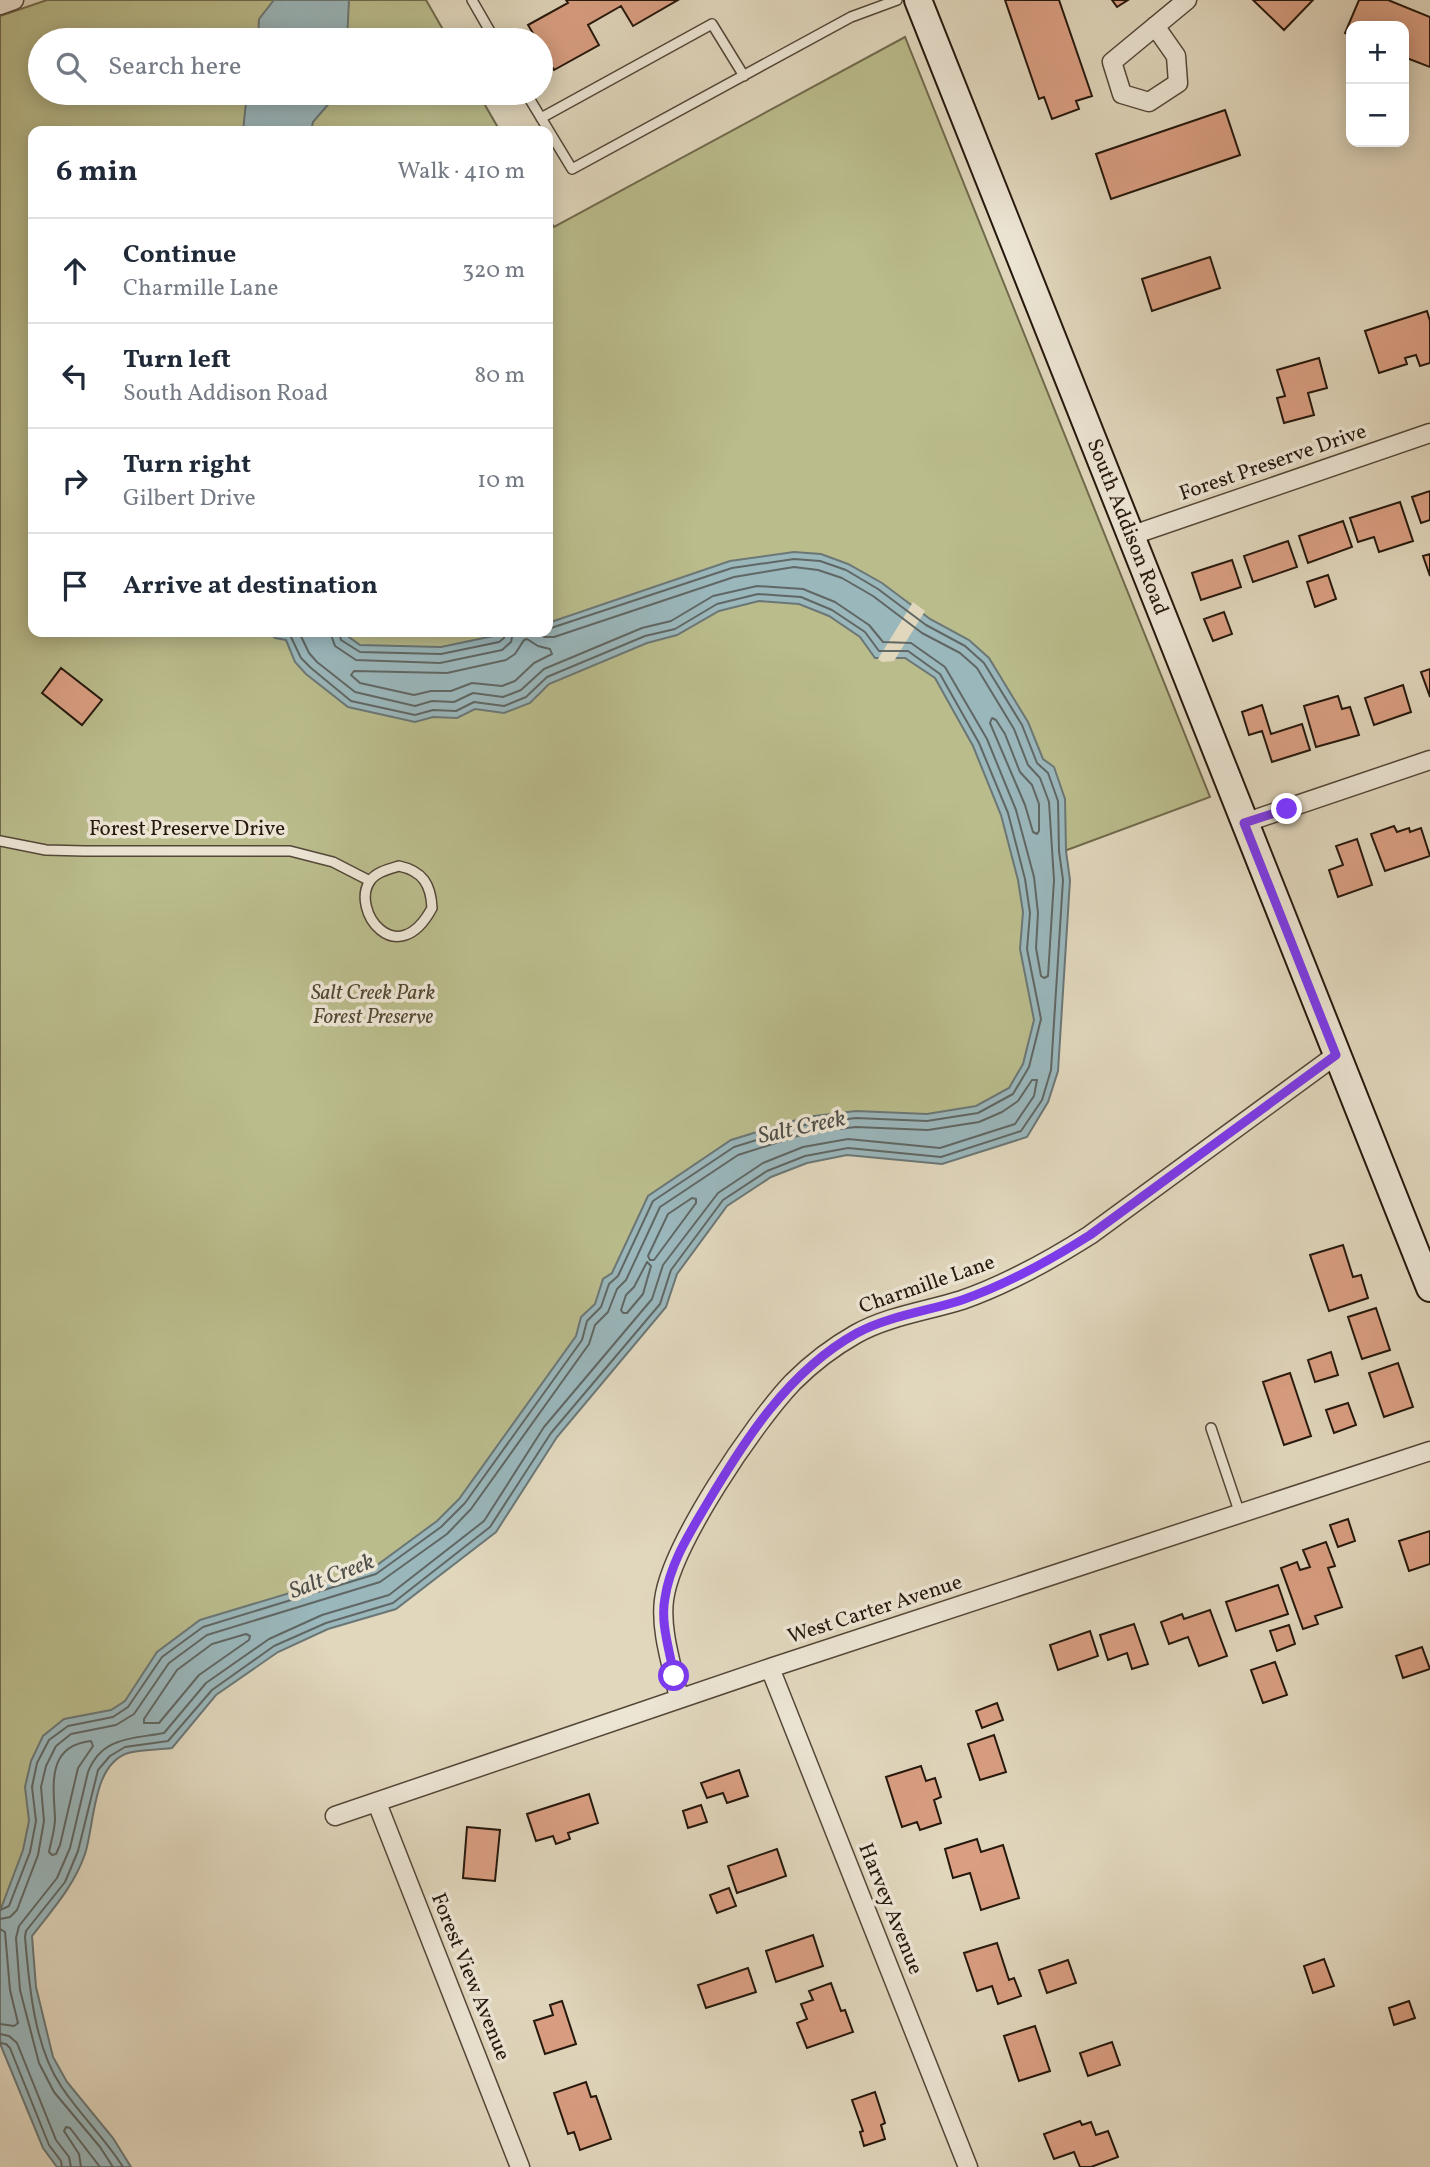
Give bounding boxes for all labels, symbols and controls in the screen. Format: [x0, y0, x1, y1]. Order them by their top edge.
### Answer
map controls [1346, 21, 1409, 147]
button: + [1346, 21, 1409, 84]
search box [28, 28, 553, 105]
icon: search [52, 48, 90, 86]
text: Search here [108, 49, 241, 85]
button: − [1346, 84, 1409, 147]
text: 6 min [56, 151, 138, 193]
text: Walk · 410 m [398, 156, 525, 188]
text: Continue [123, 237, 236, 273]
icon: ahead [56, 252, 94, 290]
text: 320 m [462, 255, 525, 287]
text: Charmille Lane [123, 273, 278, 305]
text: Turn left [123, 342, 231, 378]
icon: left [56, 357, 94, 395]
text: 80 m [475, 360, 525, 392]
text: South Addison Road [123, 378, 328, 410]
street label: Forest Preserve Drive [1176, 417, 1371, 509]
street label: South Addison Road [1079, 434, 1176, 619]
text: Turn right [123, 447, 251, 483]
icon: right [56, 462, 94, 500]
text: 10 m [477, 465, 525, 497]
text: Gilbert Drive [123, 483, 256, 515]
icon: arrive [56, 567, 94, 605]
text: Arrive at destination [123, 568, 378, 604]
route end [1271, 793, 1302, 824]
street label: Forest Preserve Drive [89, 815, 285, 844]
park label: Salt Creek Park Forest Preserve [311, 979, 435, 1032]
water label: Salt Creek [755, 1103, 849, 1153]
street label: Charmille Lane [855, 1248, 999, 1322]
water label: Salt Creek [285, 1546, 379, 1608]
street label: West Carter Avenue [784, 1568, 966, 1652]
route start [658, 1660, 689, 1691]
street label: Harvey Avenue [850, 1839, 930, 1979]
street label: Forest View Avenue [423, 1889, 517, 2065]

